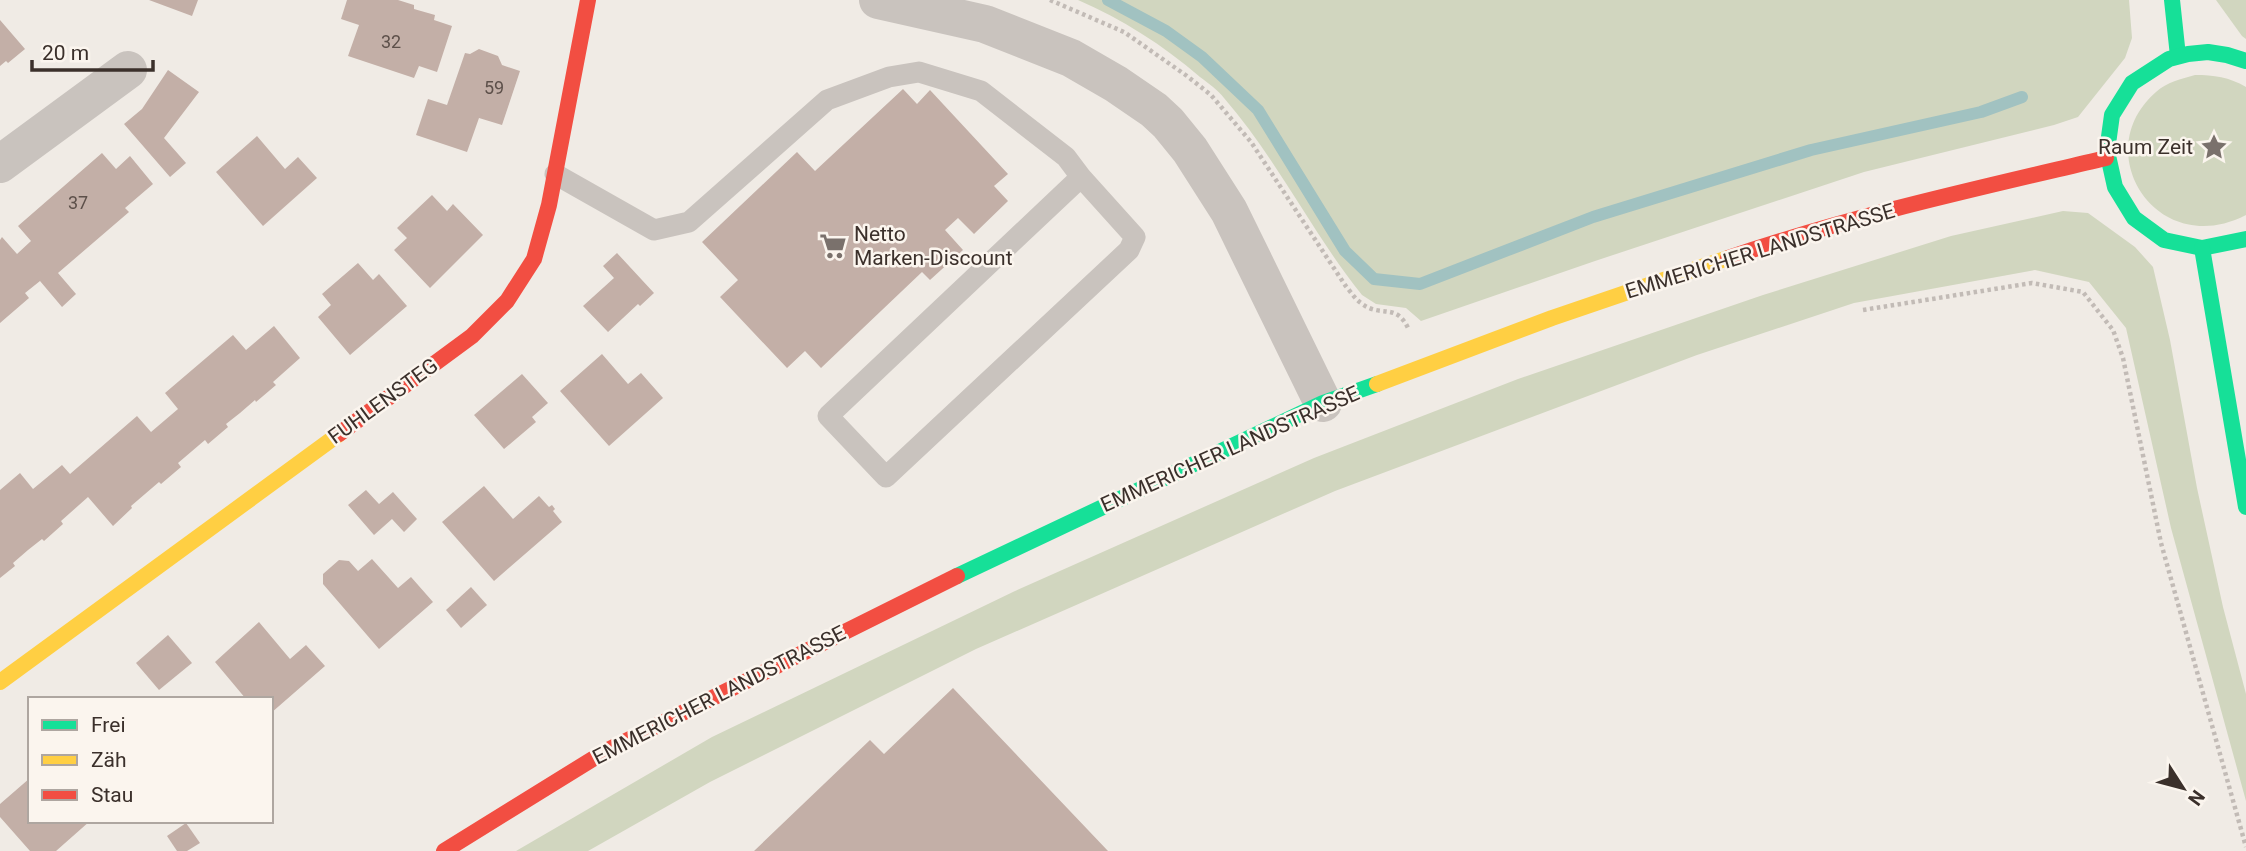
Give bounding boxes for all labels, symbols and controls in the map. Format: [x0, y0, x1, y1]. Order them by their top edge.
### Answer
scale bar [32, 28, 152, 72]
house number: 32 [381, 31, 401, 52]
text: 20 m [42, 41, 89, 65]
house number: 59 [484, 77, 504, 98]
place icon: Raum Zeit [2199, 132, 2229, 162]
place label: Raum Zeit [2098, 135, 2193, 159]
house number: 37 [68, 192, 88, 213]
street label: EMMERICHER LANDSTRASSE [1622, 199, 1898, 303]
place label: Netto Marken-Discount [854, 222, 1013, 270]
supermarket icon: Netto Marken-Discount [818, 231, 848, 261]
street label: FUHLENSTEG [323, 353, 443, 449]
street label: EMMERICHER LANDSTRASSE [1097, 381, 1363, 517]
street label: EMMERICHER LANDSTRASSE [589, 621, 849, 769]
legend [28, 697, 273, 823]
text: Frei [91, 713, 126, 737]
text: Zäh [91, 748, 127, 772]
north arrow [2148, 753, 2218, 823]
text: Stau [91, 783, 133, 807]
text: N [2183, 786, 2210, 810]

